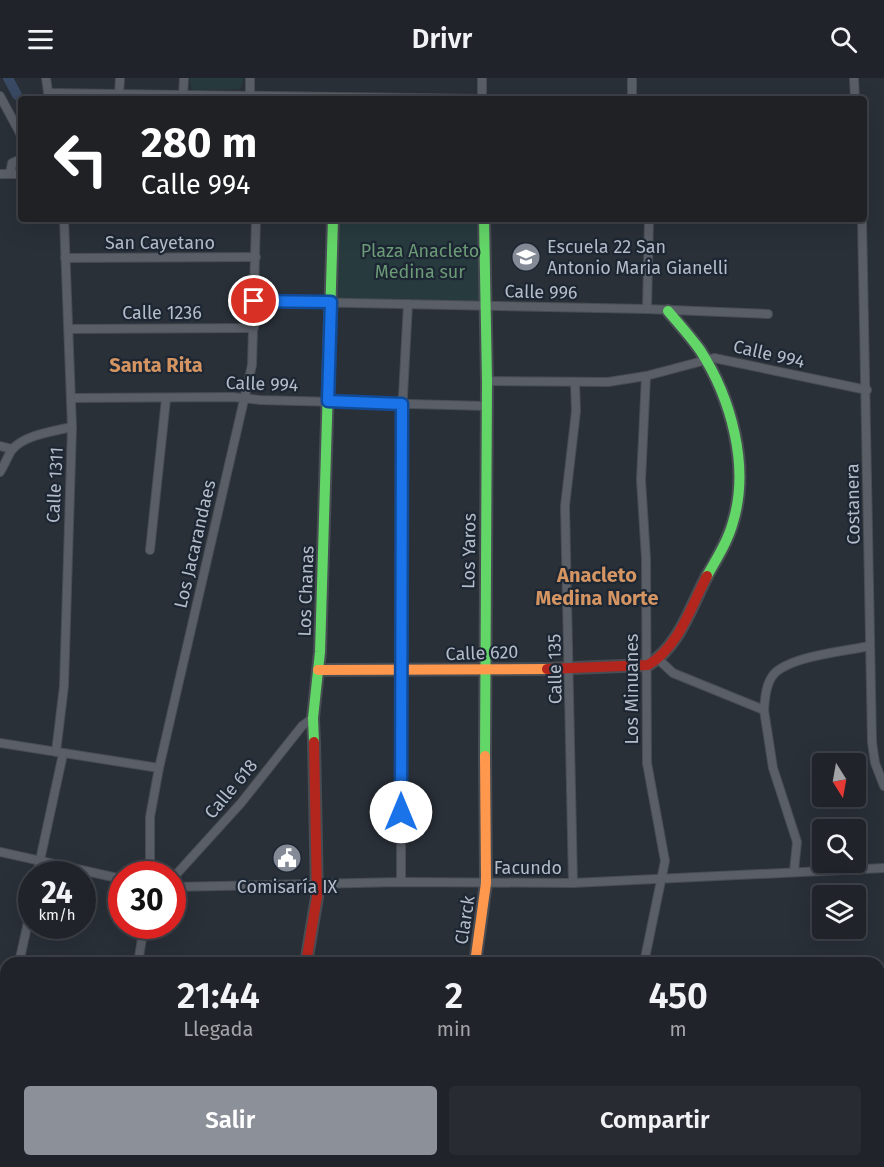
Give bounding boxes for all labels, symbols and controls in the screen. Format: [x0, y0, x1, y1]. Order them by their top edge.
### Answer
icon: menu [24, 23, 57, 56]
text: Drivr [412, 23, 472, 55]
icon: search [827, 23, 860, 56]
text: 280 m [141, 118, 257, 168]
icon: left [42, 120, 120, 198]
text: Calle 994 [141, 169, 250, 201]
street label: San Cayetano [105, 232, 215, 254]
place label: Escuela 22 San Antonio Maria Gianelli [547, 236, 728, 279]
park label: Plaza Anacleto Medina sur [361, 240, 479, 283]
school or university icon: Escuela 22 San Antonio Maria Gianelli [510, 241, 542, 273]
pin [228, 275, 279, 326]
street label: Calle 996 [504, 280, 578, 304]
icon: arrive [237, 284, 270, 317]
street label: Calle 1236 [122, 302, 202, 324]
street label: Calle 994 [731, 335, 807, 373]
district label: Santa Rita [109, 353, 203, 377]
street label: Calle 994 [225, 372, 299, 396]
street label: Calle 1311 [42, 446, 68, 524]
street label: Costanera [841, 463, 865, 545]
street label: Los Jacarandaes [170, 478, 220, 610]
street label: Los Yaros [457, 513, 481, 589]
street label: Los Chanas [293, 545, 319, 637]
district label: Anacleto Medina Norte [536, 563, 659, 610]
street label: Calle 135 [543, 634, 567, 704]
street label: Los Minuanes [621, 634, 643, 744]
street label: Calle 620 [445, 641, 519, 665]
north arrow [812, 753, 866, 807]
map controls [812, 753, 866, 939]
street label: Calle 618 [200, 755, 262, 823]
position arrow [369, 780, 433, 844]
button: search [812, 819, 866, 873]
public building icon: Comisaría IX [271, 842, 303, 874]
street label: Facundo [494, 857, 562, 879]
speed limit sign: 30 [108, 861, 186, 939]
text: 24 [41, 875, 73, 911]
place label: Comisaría IX [237, 876, 337, 898]
button: layers [812, 885, 866, 939]
street label: Clarck [450, 893, 480, 946]
text: km/h [38, 906, 76, 924]
text: 21:44 [177, 974, 260, 1018]
text: 2 [445, 974, 463, 1018]
text: 450 [648, 974, 708, 1018]
text: Llegada [183, 1017, 253, 1041]
text: min [437, 1017, 471, 1041]
text: m [670, 1017, 687, 1041]
button: Salir [24, 1086, 437, 1155]
button: Compartir [449, 1086, 861, 1155]

